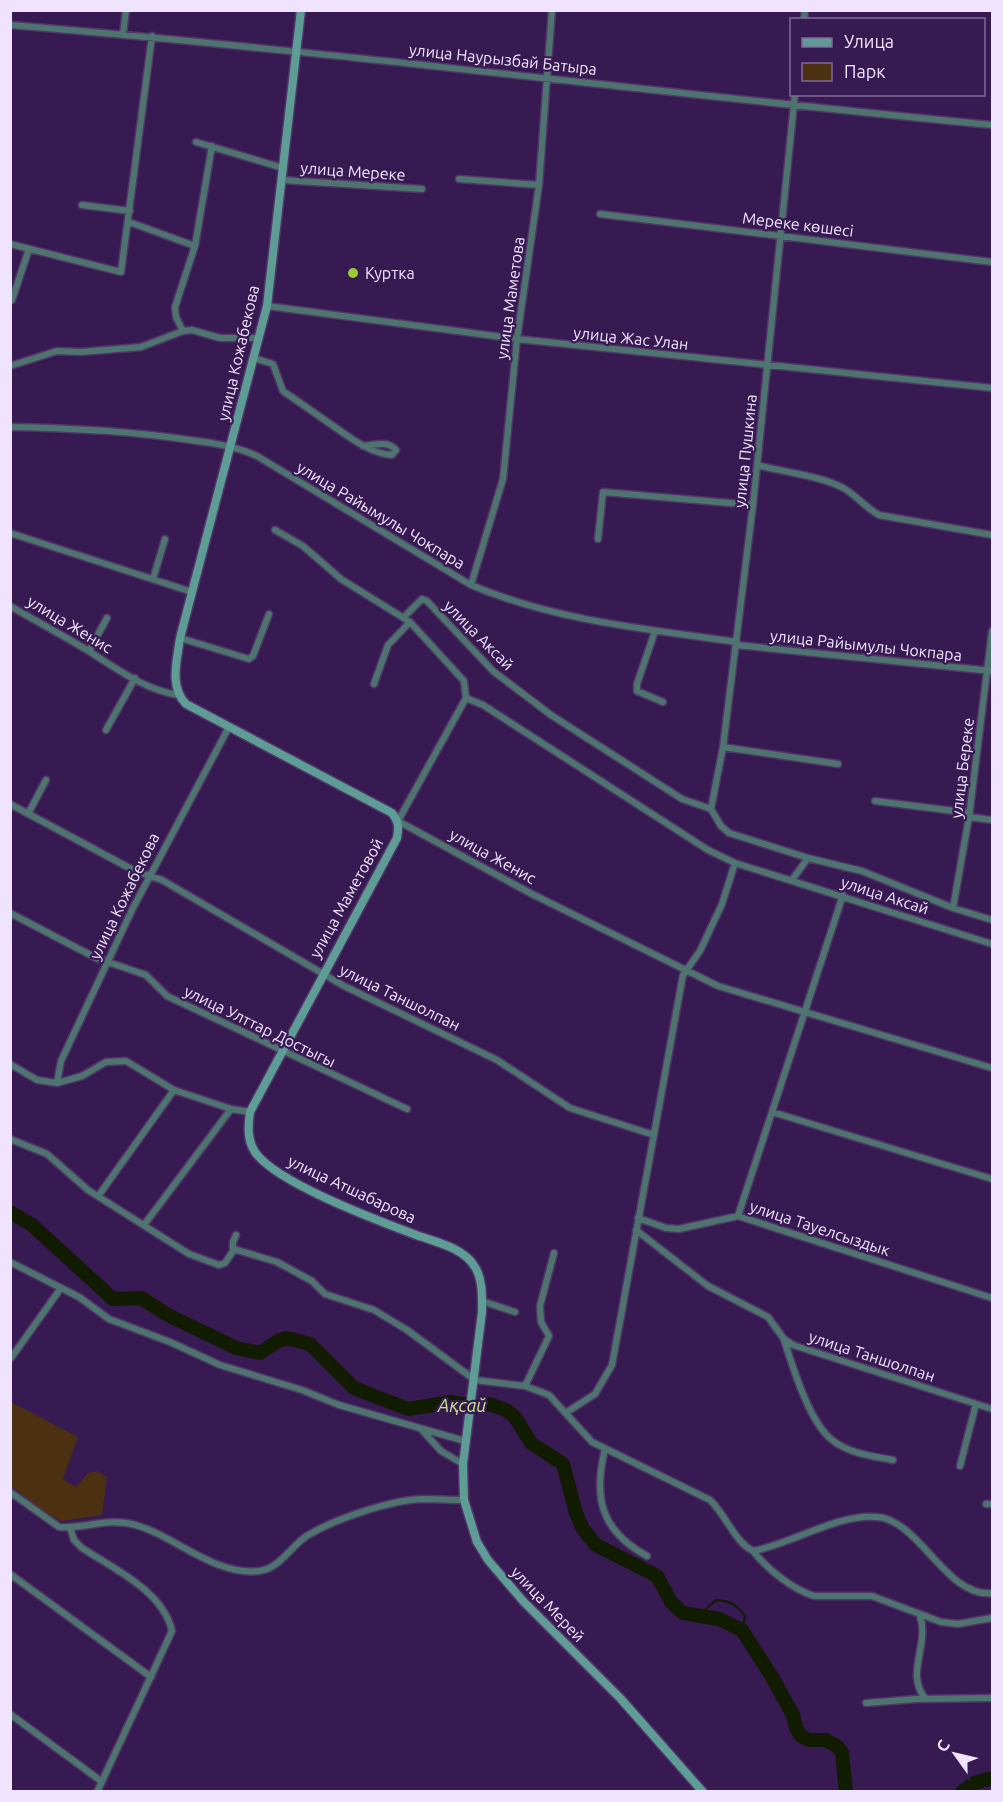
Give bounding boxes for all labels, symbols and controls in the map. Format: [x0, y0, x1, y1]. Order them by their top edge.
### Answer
legend [790, 18, 985, 96]
text: Улица [844, 31, 894, 51]
street label: улица Наурызбай Батыра [408, 40, 598, 78]
text: Парк [844, 61, 885, 81]
street label: улица Мереке [300, 158, 406, 184]
street label: Мереке көшесі [741, 208, 855, 240]
street label: улица Маметова [492, 236, 528, 360]
place label: Куртка [365, 264, 415, 282]
marker: Куртка [346, 266, 360, 280]
street label: улица Кожабекова [214, 283, 262, 423]
street label: улица Жас Улан [573, 323, 689, 353]
street label: улица Пушкина [730, 393, 760, 509]
street label: улица Райымулы Чокпара [294, 458, 468, 572]
street label: улица Женис [24, 592, 116, 657]
street label: улица Аксай [440, 596, 518, 674]
street label: улица Райымулы Чокпара [769, 626, 963, 664]
street label: улица Береке [947, 717, 977, 819]
street label: улица Женис [447, 825, 540, 887]
street label: улица Кожабекова [85, 830, 163, 962]
street label: улица Маметовой [306, 835, 386, 961]
street label: улица Аксай [839, 872, 931, 918]
street label: улица Таншолпан [337, 960, 463, 1034]
street label: улица Улттар Достыгы [181, 981, 339, 1071]
street label: улица Атшабарова [285, 1151, 419, 1227]
street label: улица Тауелсыздык [748, 1197, 892, 1259]
street label: улица Таншолпан [807, 1327, 937, 1385]
water label: Ақсай [437, 1395, 486, 1415]
street label: улица Мерей [508, 1563, 588, 1645]
north arrow [925, 1724, 985, 1784]
text: С [932, 1736, 953, 1755]

